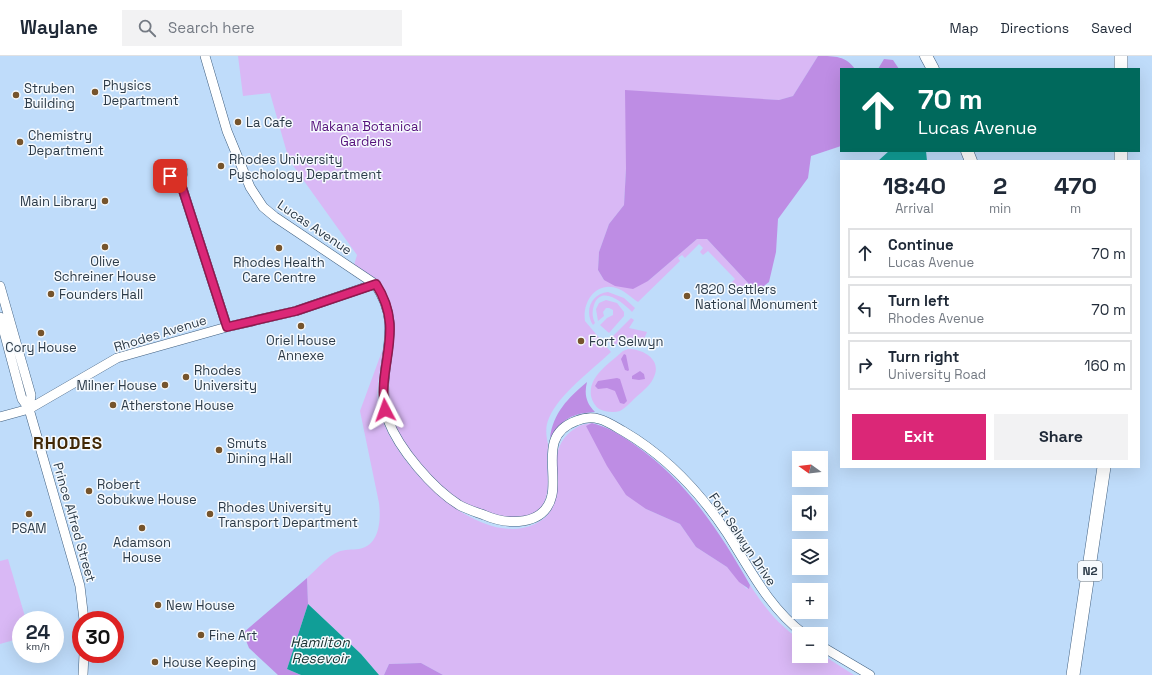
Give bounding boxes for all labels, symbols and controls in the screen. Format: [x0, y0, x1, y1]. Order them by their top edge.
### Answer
search box [122, 10, 402, 46]
text: Waylane [20, 15, 98, 40]
icon: search [136, 17, 158, 39]
text: Search here [168, 18, 255, 37]
text: Map [949, 19, 979, 37]
text: Directions [1001, 19, 1069, 37]
text: Saved [1091, 19, 1132, 37]
place label: Physics Department [103, 77, 179, 109]
place label: Struben Building [24, 80, 75, 112]
text: 70 m [918, 81, 983, 117]
icon: ahead [852, 84, 904, 136]
marker: Physics Department [90, 87, 100, 97]
marker: Struben Building [11, 90, 21, 100]
place label: La Cafe [246, 114, 292, 131]
text: Lucas Avenue [918, 116, 1037, 139]
marker: La Cafe [233, 117, 243, 127]
park label: Makana Botanical Gardens [310, 118, 422, 150]
place label: Chemistry Department [28, 127, 104, 159]
marker: Chemistry Department [15, 137, 25, 147]
place label: Rhodes University Pyschology Department [229, 151, 382, 183]
pin [153, 159, 187, 193]
marker: Rhodes University Pyschology Department [216, 161, 226, 171]
icon: arrive [159, 165, 181, 187]
text: 18:40 [883, 170, 946, 201]
text: 2 [993, 170, 1007, 201]
text: 470 [1054, 170, 1097, 201]
place label: Main Library [20, 193, 97, 210]
marker: Main Library [100, 196, 110, 206]
street label: Lucas Avenue [274, 196, 355, 259]
text: Arrival [895, 200, 934, 217]
text: min [989, 200, 1011, 217]
text: m [1070, 200, 1081, 217]
text: Continue [888, 235, 954, 254]
marker: Olive Schreiner House [100, 242, 110, 252]
icon: ahead [854, 242, 876, 264]
marker: Rhodes Health Care Centre [274, 243, 284, 253]
text: 70 m [1091, 244, 1126, 263]
place label: Olive Schreiner House [54, 253, 156, 285]
place label: Rhodes Health Care Centre [233, 254, 325, 286]
text: Lucas Avenue [888, 254, 974, 271]
place label: 1820 Settlers National Monument [695, 281, 818, 313]
place label: Founders Hall [59, 286, 143, 303]
marker: Founders Hall [46, 289, 56, 299]
marker: 1820 Settlers National Monument [682, 291, 692, 301]
text: Turn left [888, 291, 950, 310]
icon: left [854, 298, 876, 320]
text: 70 m [1091, 300, 1126, 319]
text: Rhodes Avenue [888, 310, 984, 327]
street label: Rhodes Avenue [112, 311, 209, 356]
marker: Oriel House Annexe [296, 321, 306, 331]
marker: Cory House [36, 328, 46, 338]
place label: Oriel House Annexe [266, 332, 336, 364]
place label: Fort Selwyn [589, 333, 663, 350]
marker: Fort Selwyn [576, 336, 586, 346]
place label: Cory House [5, 339, 77, 356]
text: Turn right [888, 347, 959, 366]
icon: right [854, 354, 876, 376]
text: 160 m [1084, 356, 1126, 375]
place label: Rhodes University [194, 362, 257, 394]
text: University Road [888, 366, 986, 383]
marker: Rhodes University [181, 372, 191, 382]
place label: Milner House [76, 377, 157, 394]
marker: Milner House [160, 380, 170, 390]
position arrow [364, 389, 406, 431]
place label: Atherstone House [121, 397, 234, 414]
marker: Atherstone House [108, 400, 118, 410]
button: Exit [852, 414, 986, 460]
button: Share [994, 414, 1128, 460]
district label: RHODES [33, 432, 103, 454]
place label: Smuts Dining Hall [227, 435, 292, 467]
marker: Smuts Dining Hall [214, 445, 224, 455]
north arrow [792, 451, 828, 487]
map controls [792, 451, 828, 663]
street label: Prince Alfred Street [49, 460, 100, 584]
place label: Robert Sobukwe House [97, 476, 197, 508]
marker: Robert Sobukwe House [84, 486, 94, 496]
street label: Fort Selwyn Drive [705, 489, 780, 589]
button: sound [792, 495, 828, 531]
place label: Rhodes University Transport Department [218, 499, 358, 531]
marker: PSAM [24, 509, 34, 519]
marker: Rhodes University Transport Department [205, 509, 215, 519]
place label: PSAM [11, 520, 47, 537]
marker: Adamson House [137, 523, 147, 533]
place label: Adamson House [113, 534, 171, 566]
button: layers [792, 539, 828, 575]
road number: N2 [1078, 561, 1102, 581]
button: + [792, 583, 828, 619]
place label: New House [166, 597, 235, 614]
marker: New House [153, 600, 163, 610]
speed limit sign: 30 [72, 611, 124, 663]
text: 24 [26, 619, 50, 645]
place label: Fine Art [209, 627, 257, 644]
button: − [792, 627, 828, 663]
marker: Fine Art [196, 630, 206, 640]
water label: Hamilton Resevoir [290, 633, 350, 667]
text: km/h [26, 640, 50, 653]
place label: House Keeping [163, 654, 256, 671]
marker: House Keeping [150, 657, 160, 667]

